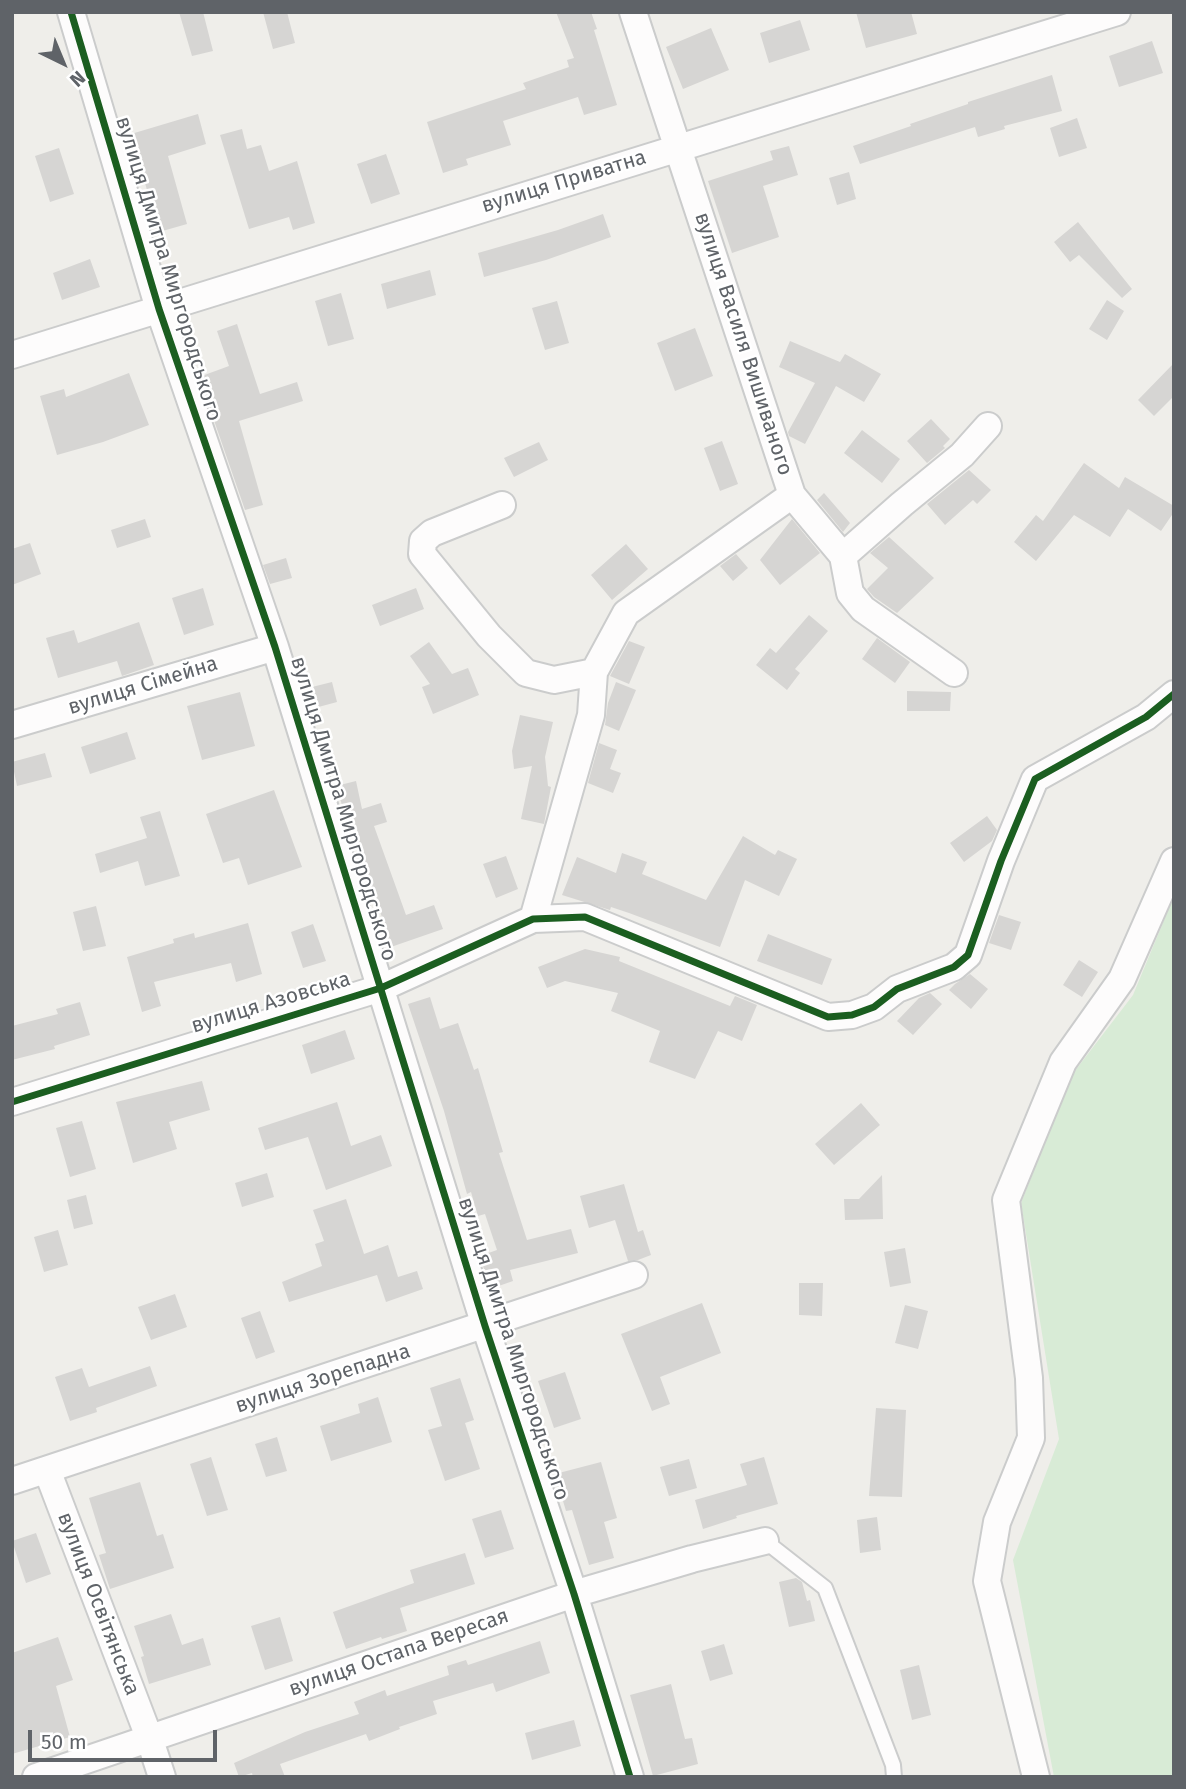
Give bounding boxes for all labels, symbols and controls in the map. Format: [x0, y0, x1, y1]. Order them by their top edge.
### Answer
north arrow [28, 28, 98, 98]
text: N [65, 66, 90, 91]
street label: вулиця Дмитра Миргородського [110, 114, 226, 424]
street label: вулиця Приватна [479, 145, 649, 219]
street label: вулиця Василя Вишиваного [689, 209, 797, 479]
street label: вулиця Сімейна [65, 651, 221, 721]
street label: вулиця Дмитра Миргородського [285, 654, 401, 964]
street label: вулиця Азовська [188, 967, 354, 1039]
street label: вулиця Дмитра Миргородського [452, 1194, 574, 1504]
street label: вулиця Зорепадна [232, 1339, 414, 1419]
street label: вулиця Освітянська [51, 1509, 145, 1699]
street label: вулиця Остапа Вересая [286, 1604, 512, 1702]
scale bar [32, 1716, 220, 1760]
text: 50 m [41, 1729, 87, 1755]

